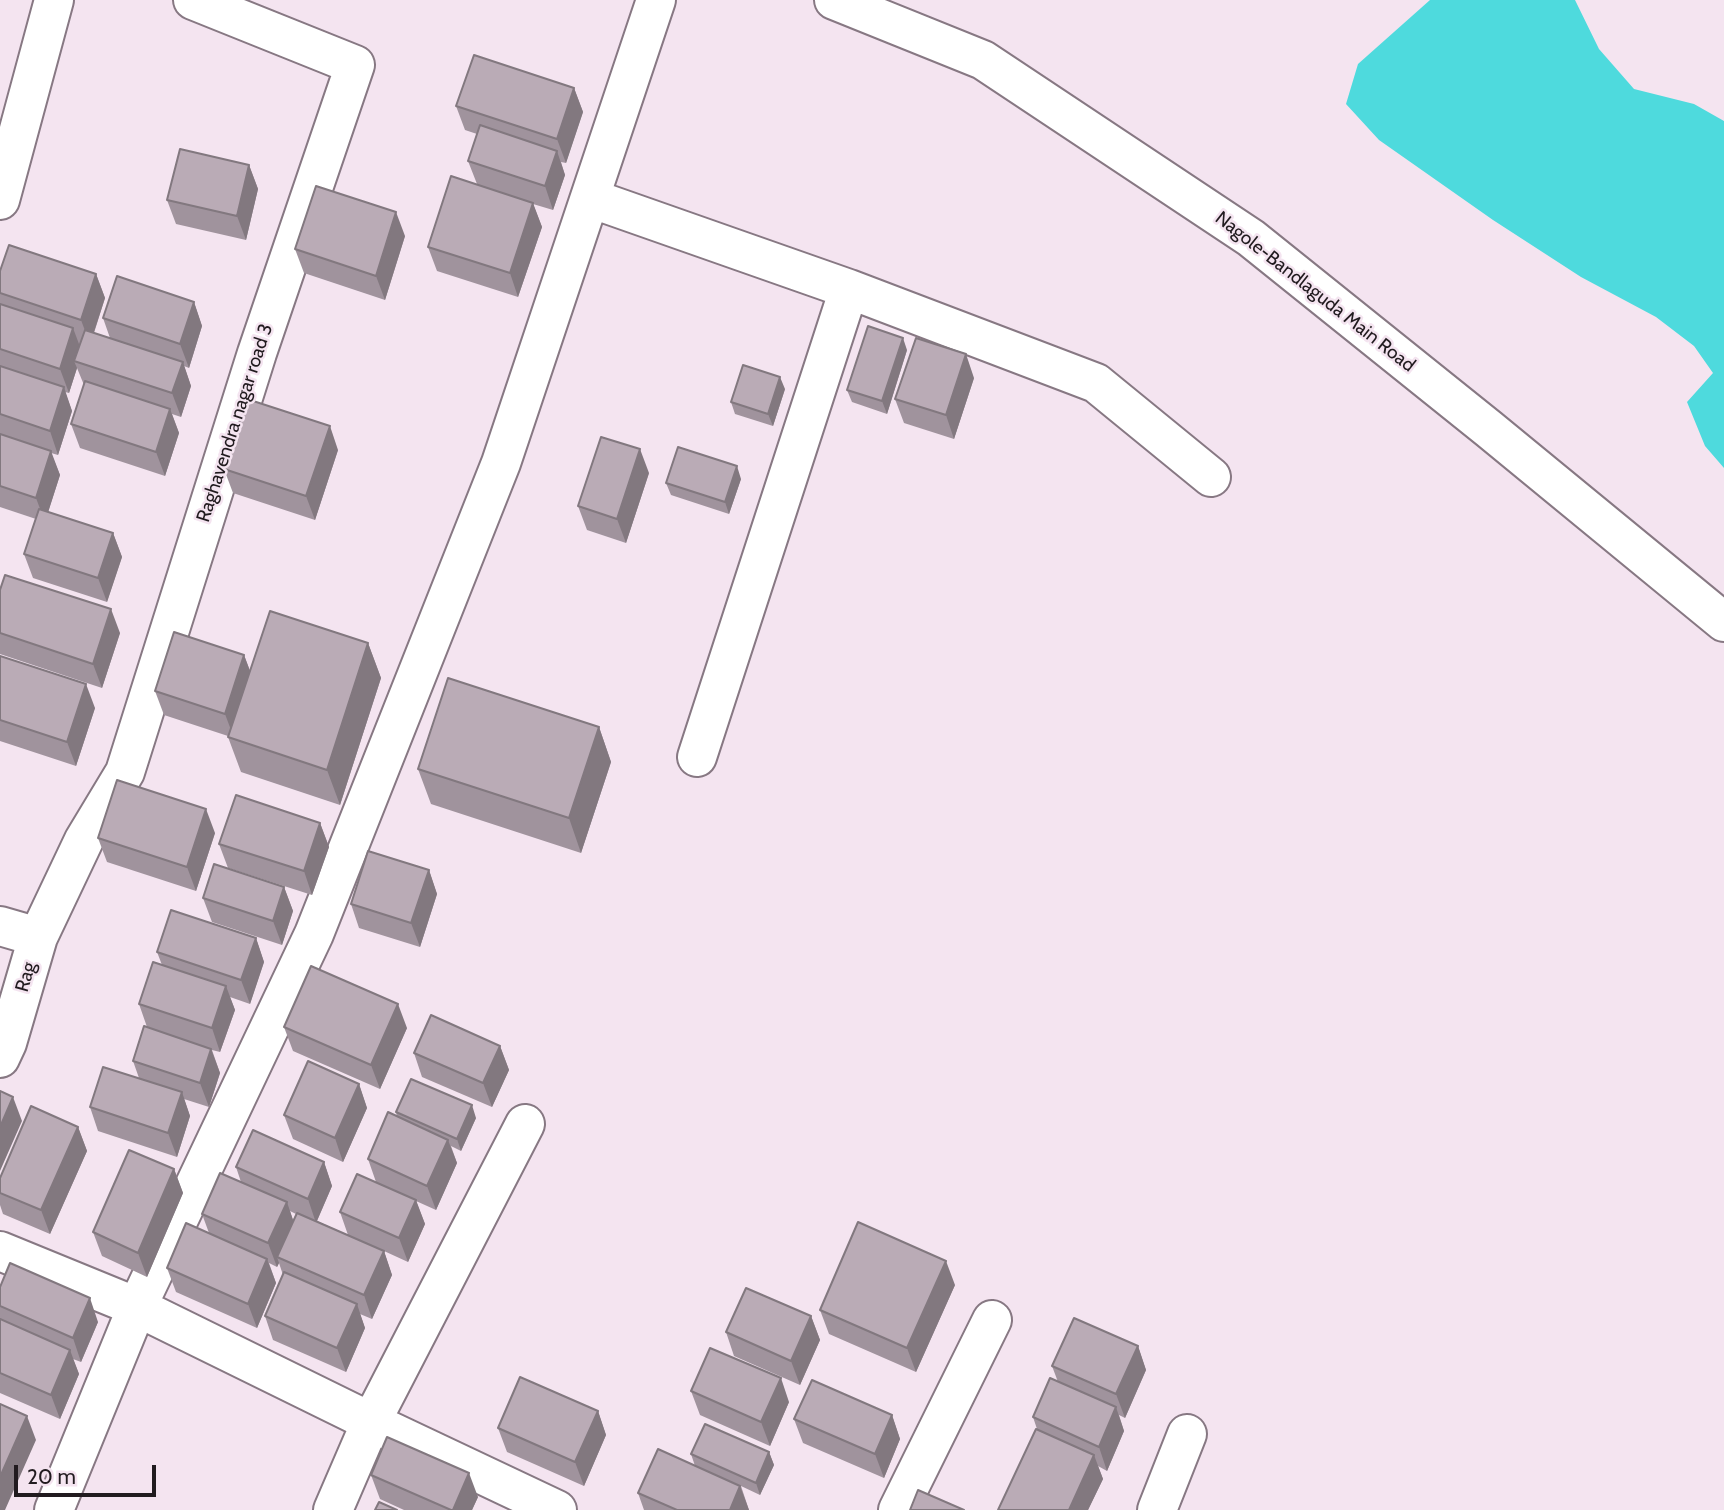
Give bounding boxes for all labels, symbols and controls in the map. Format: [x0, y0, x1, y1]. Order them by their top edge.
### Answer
street label: Nagole-Bandlaguda Main Road [1210, 207, 1420, 377]
street label: Raghavendra nagar road 3 [192, 321, 278, 525]
street label: Rag [11, 959, 41, 995]
scale bar [18, 1450, 159, 1494]
text: 20 m [27, 1464, 76, 1489]

